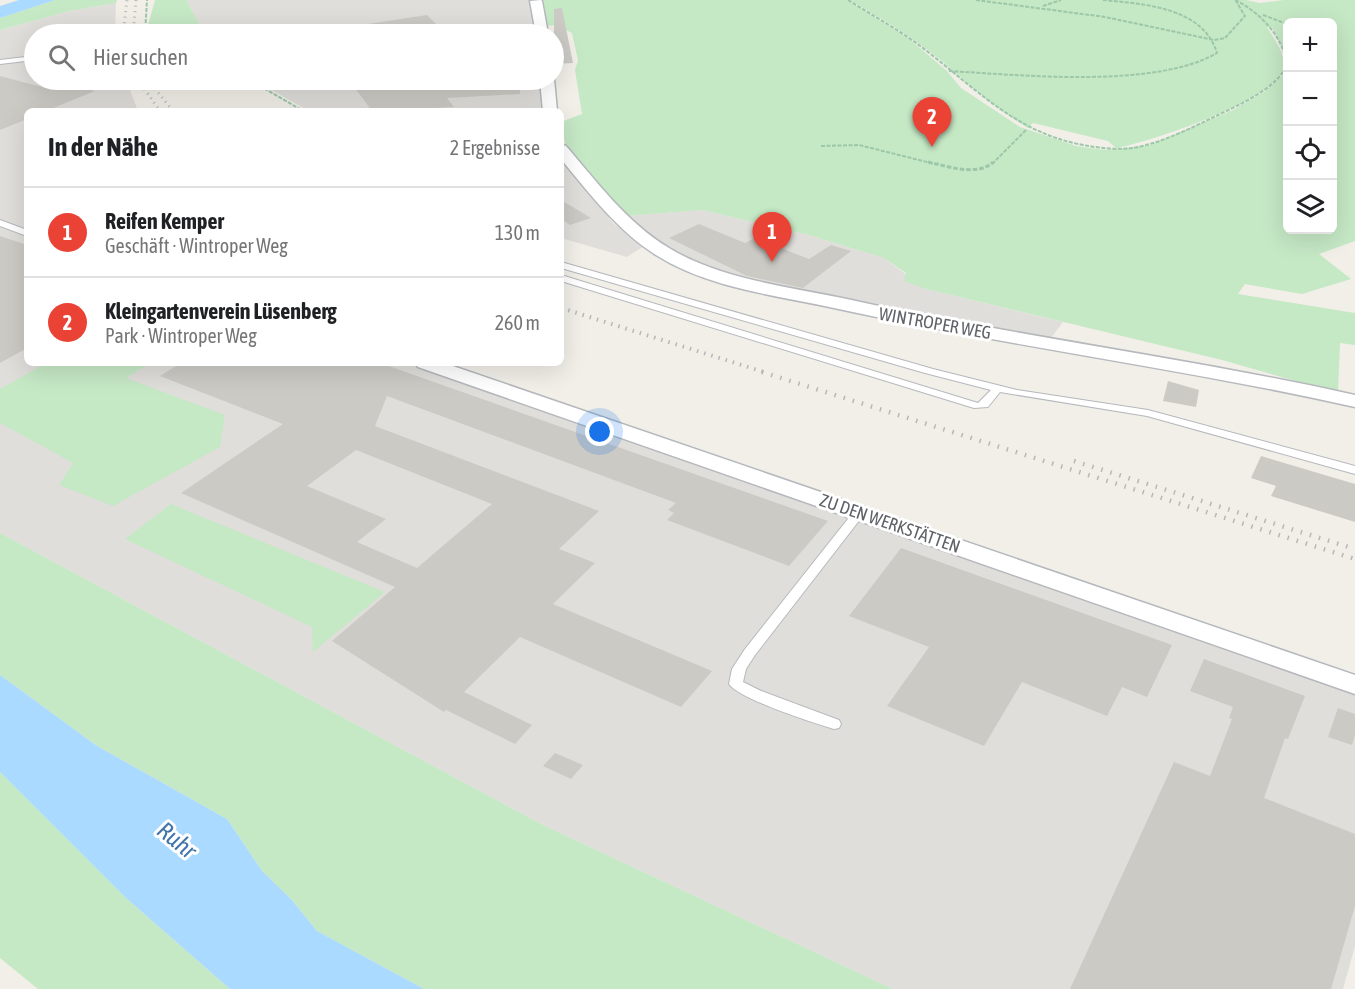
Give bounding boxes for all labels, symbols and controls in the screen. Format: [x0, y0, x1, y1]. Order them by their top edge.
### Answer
map controls [1283, 18, 1337, 234]
button: + [1283, 18, 1337, 72]
search box [24, 24, 564, 90]
icon: search [45, 41, 78, 74]
text: Hier suchen [93, 44, 188, 70]
button: − [1283, 72, 1337, 126]
pin: 2 [912, 98, 952, 147]
button: locate [1283, 126, 1337, 180]
text: In der Nähe [48, 132, 158, 162]
text: 2 Ergebnisse [450, 136, 540, 159]
button: layers [1283, 180, 1337, 234]
text: Reifen Kemper [105, 208, 224, 234]
pin: 1 [752, 212, 792, 262]
text: 1 [63, 221, 72, 244]
text: 130 m [495, 221, 540, 244]
text: Geschäft · Wintroper Weg [105, 234, 288, 257]
text: Kleingartenverein Lüsenberg [105, 298, 337, 324]
street label: WINTROPER WEG [877, 303, 993, 343]
text: 2 [63, 311, 72, 334]
text: 260 m [495, 311, 540, 334]
text: Park · Wintroper Weg [105, 324, 257, 347]
your location [585, 417, 614, 446]
street label: ZU DEN WERKSTÄTTEN [817, 489, 963, 557]
water label: Ruhr [152, 816, 203, 864]

